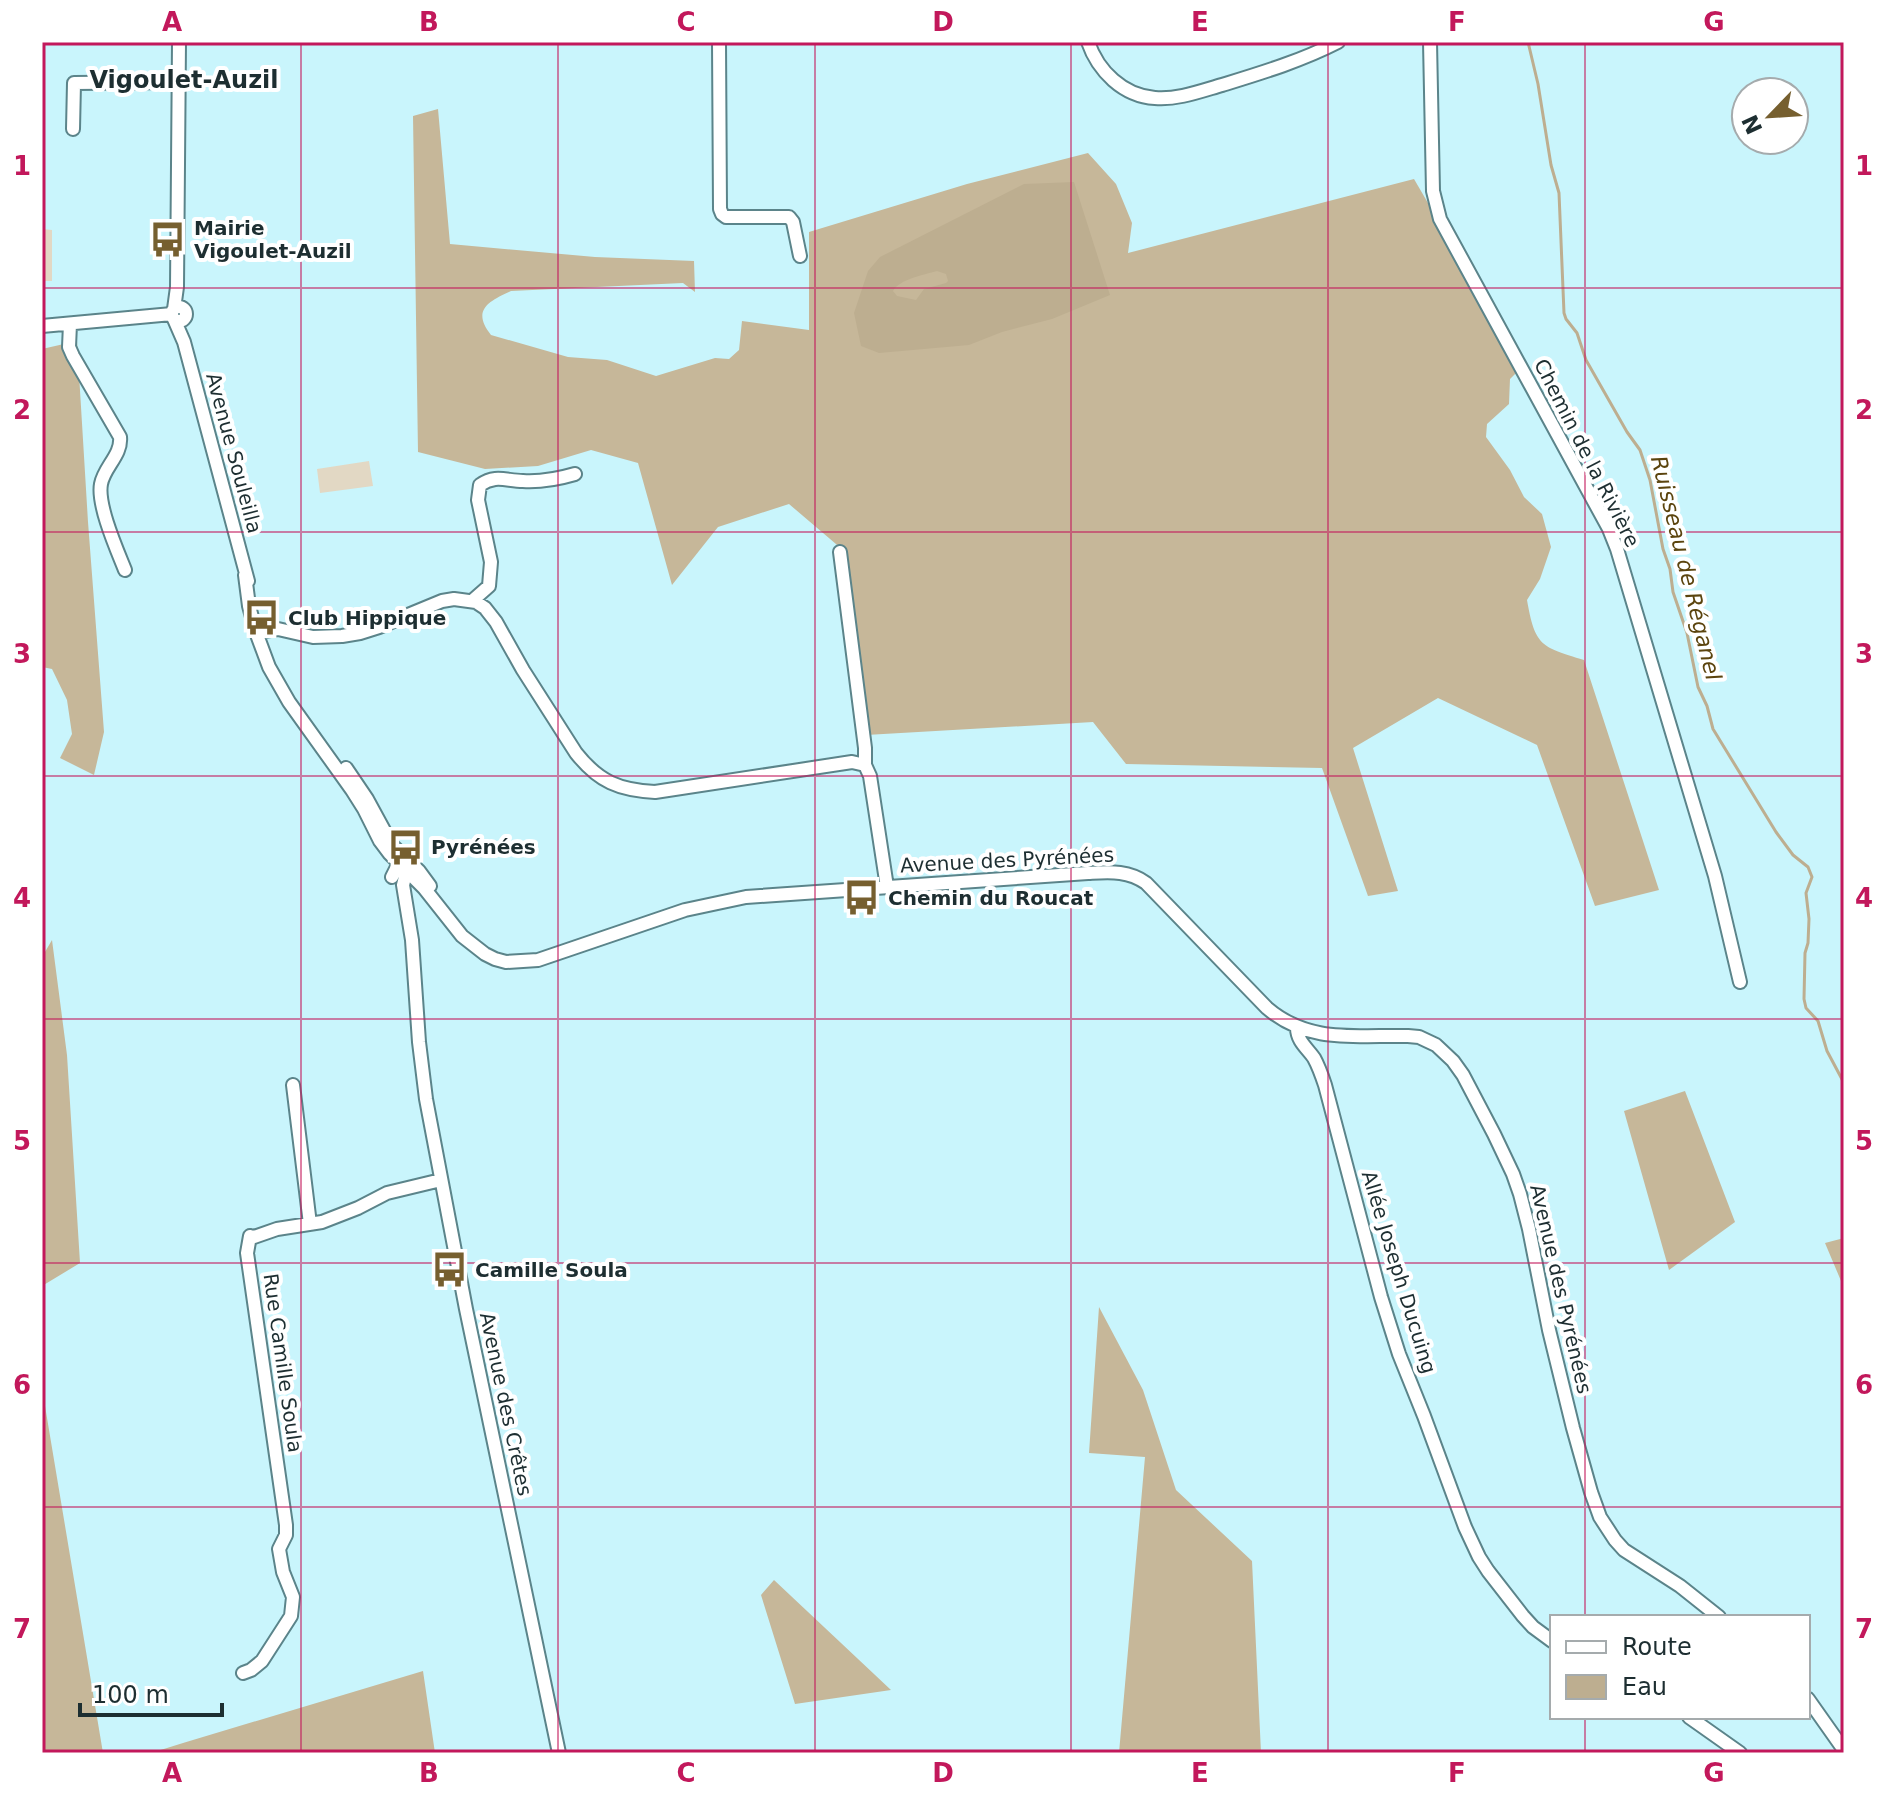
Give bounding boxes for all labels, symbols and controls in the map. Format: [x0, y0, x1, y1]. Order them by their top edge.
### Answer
text: A [162, 7, 182, 37]
text: B [419, 7, 439, 37]
text: C [676, 7, 696, 37]
text: D [932, 7, 954, 37]
text: E [1191, 7, 1209, 37]
text: F [1448, 7, 1466, 37]
text: G [1703, 7, 1725, 37]
district label: Vigoulet-Auzil [89, 66, 279, 94]
north arrow [1730, 76, 1810, 156]
text: N [1737, 111, 1768, 138]
text: 1 [13, 151, 31, 181]
text: 1 [1855, 151, 1873, 181]
place label: Mairie Vigoulet-Auzil [194, 216, 352, 263]
bus stop icon: Mairie Vigoulet-Auzil [149, 220, 187, 258]
street label: Chemin de la Rivière [1529, 355, 1645, 551]
street label: Avenue Souleilla [201, 370, 267, 536]
text: 2 [13, 395, 31, 425]
text: 2 [1855, 395, 1873, 425]
water label: Ruisseau de Réganel [1646, 453, 1726, 683]
bus stop icon: Club Hippique [243, 599, 281, 637]
place label: Club Hippique [288, 606, 446, 630]
text: 3 [13, 639, 31, 669]
text: 3 [1855, 639, 1873, 669]
bus stop icon: Pyrénées [386, 828, 424, 866]
place label: Pyrénées [431, 835, 536, 859]
street label: Avenue des Pyrénées [899, 842, 1115, 878]
bus stop icon: Chemin du Roucat [843, 879, 881, 917]
text: 4 [13, 883, 31, 913]
text: 4 [1855, 883, 1873, 913]
place label: Chemin du Roucat [888, 886, 1094, 910]
text: 5 [13, 1126, 31, 1156]
text: 5 [1855, 1126, 1873, 1156]
street label: Allée Joseph Ducuing [1357, 1168, 1441, 1376]
street label: Avenue des Pyrénées [1525, 1182, 1597, 1396]
bus stop icon: Camille Soula [430, 1251, 468, 1289]
place label: Camille Soula [475, 1258, 628, 1282]
street label: Rue Camille Soula [259, 1272, 307, 1454]
street label: Avenue des Crêtes [475, 1310, 537, 1498]
text: 6 [13, 1370, 31, 1400]
text: 6 [1855, 1370, 1873, 1400]
text: 7 [13, 1614, 31, 1644]
text: 7 [1855, 1614, 1873, 1644]
legend [1550, 1615, 1810, 1719]
text: Route [1622, 1633, 1692, 1661]
scale bar [80, 1667, 222, 1717]
text: Eau [1622, 1673, 1667, 1701]
text: 100 m [92, 1681, 169, 1709]
text: A [162, 1758, 182, 1788]
text: B [419, 1758, 439, 1788]
text: C [676, 1758, 696, 1788]
text: D [932, 1758, 954, 1788]
text: E [1191, 1758, 1209, 1788]
text: F [1448, 1758, 1466, 1788]
text: G [1703, 1758, 1725, 1788]

